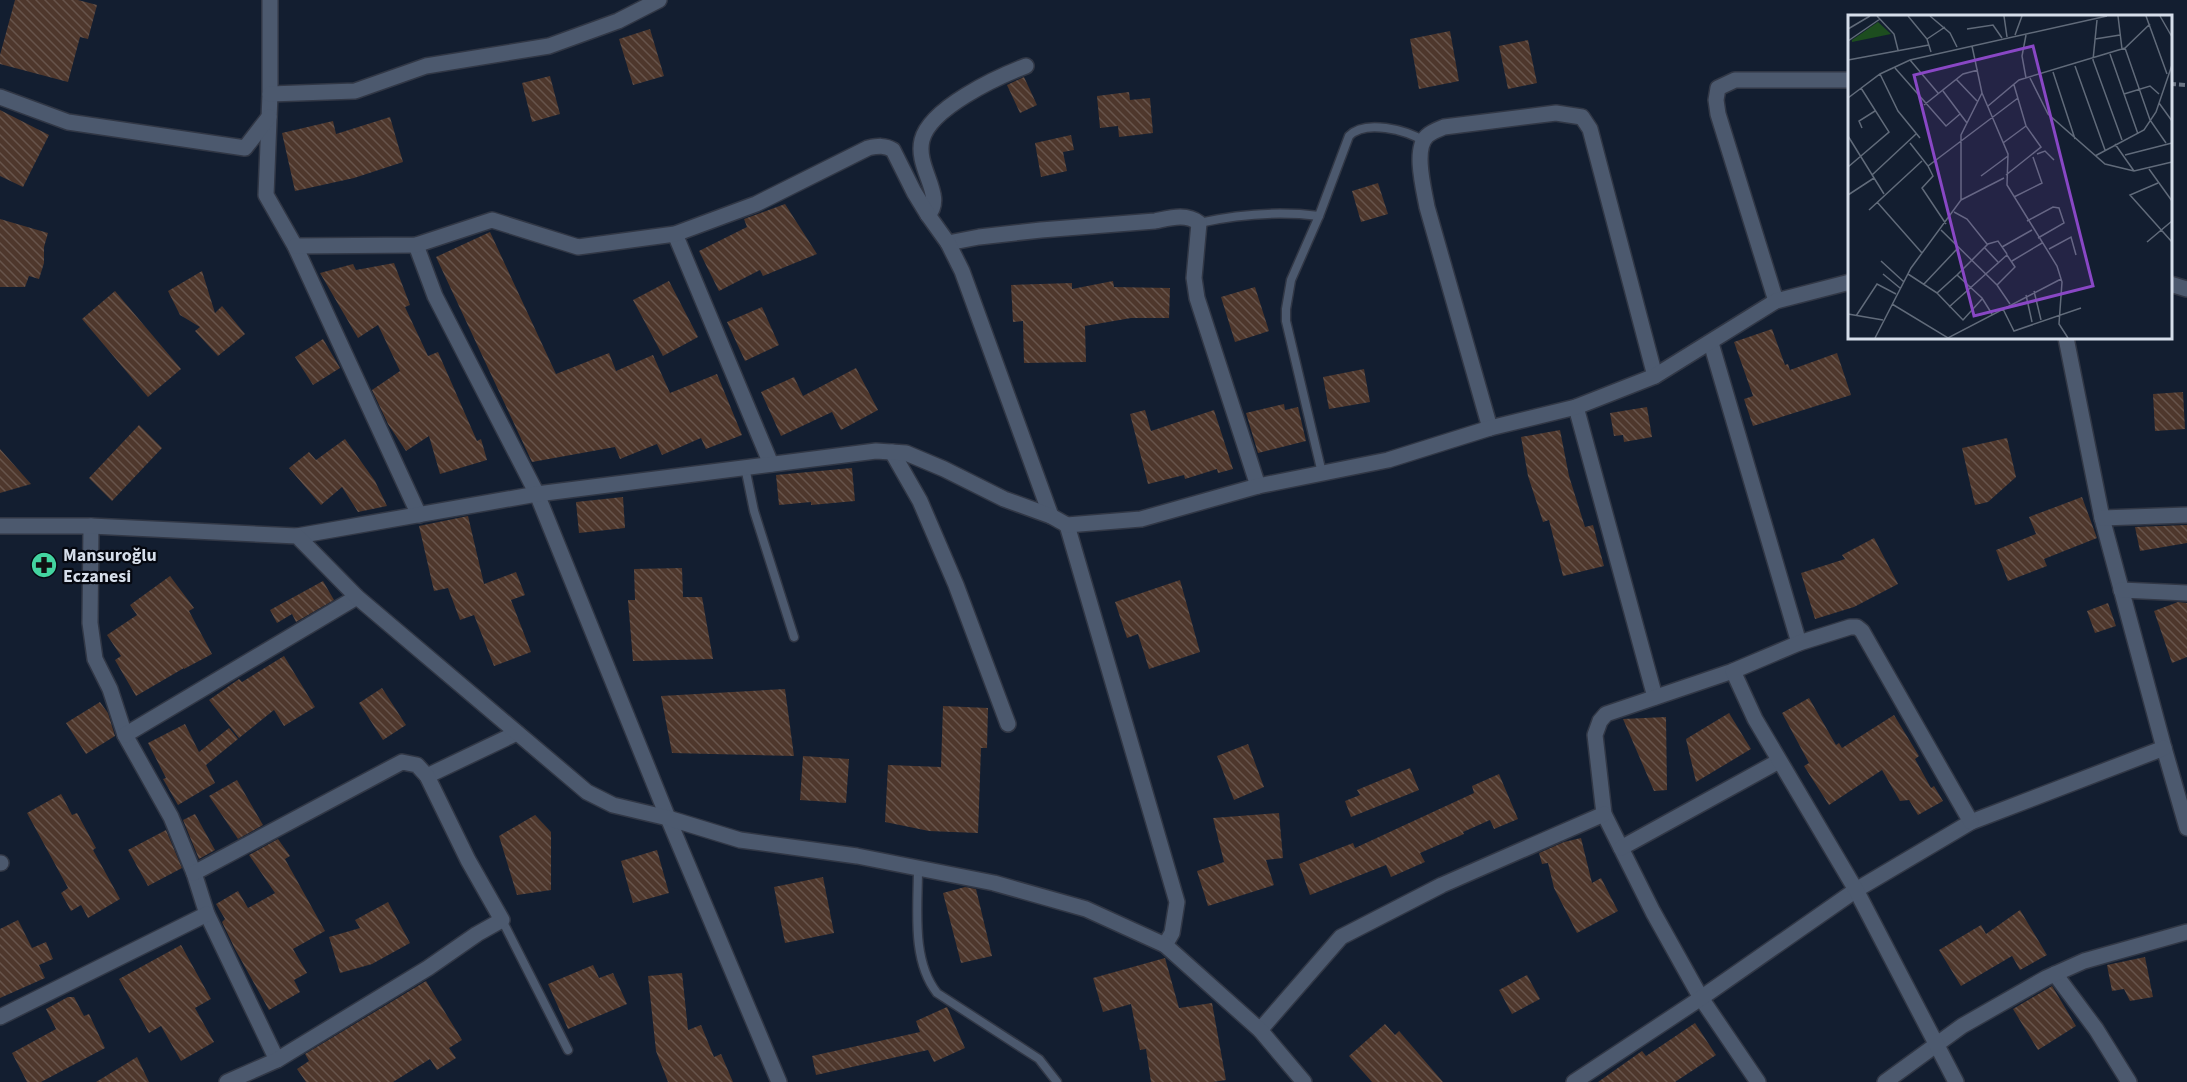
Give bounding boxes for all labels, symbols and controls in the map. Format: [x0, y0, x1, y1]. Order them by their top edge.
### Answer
inset map [1848, 15, 2172, 339]
place label: Mansuroğlu Eczanesi [63, 543, 157, 589]
pharmacy icon: Mansuroğlu Eczanesi [29, 550, 59, 580]

